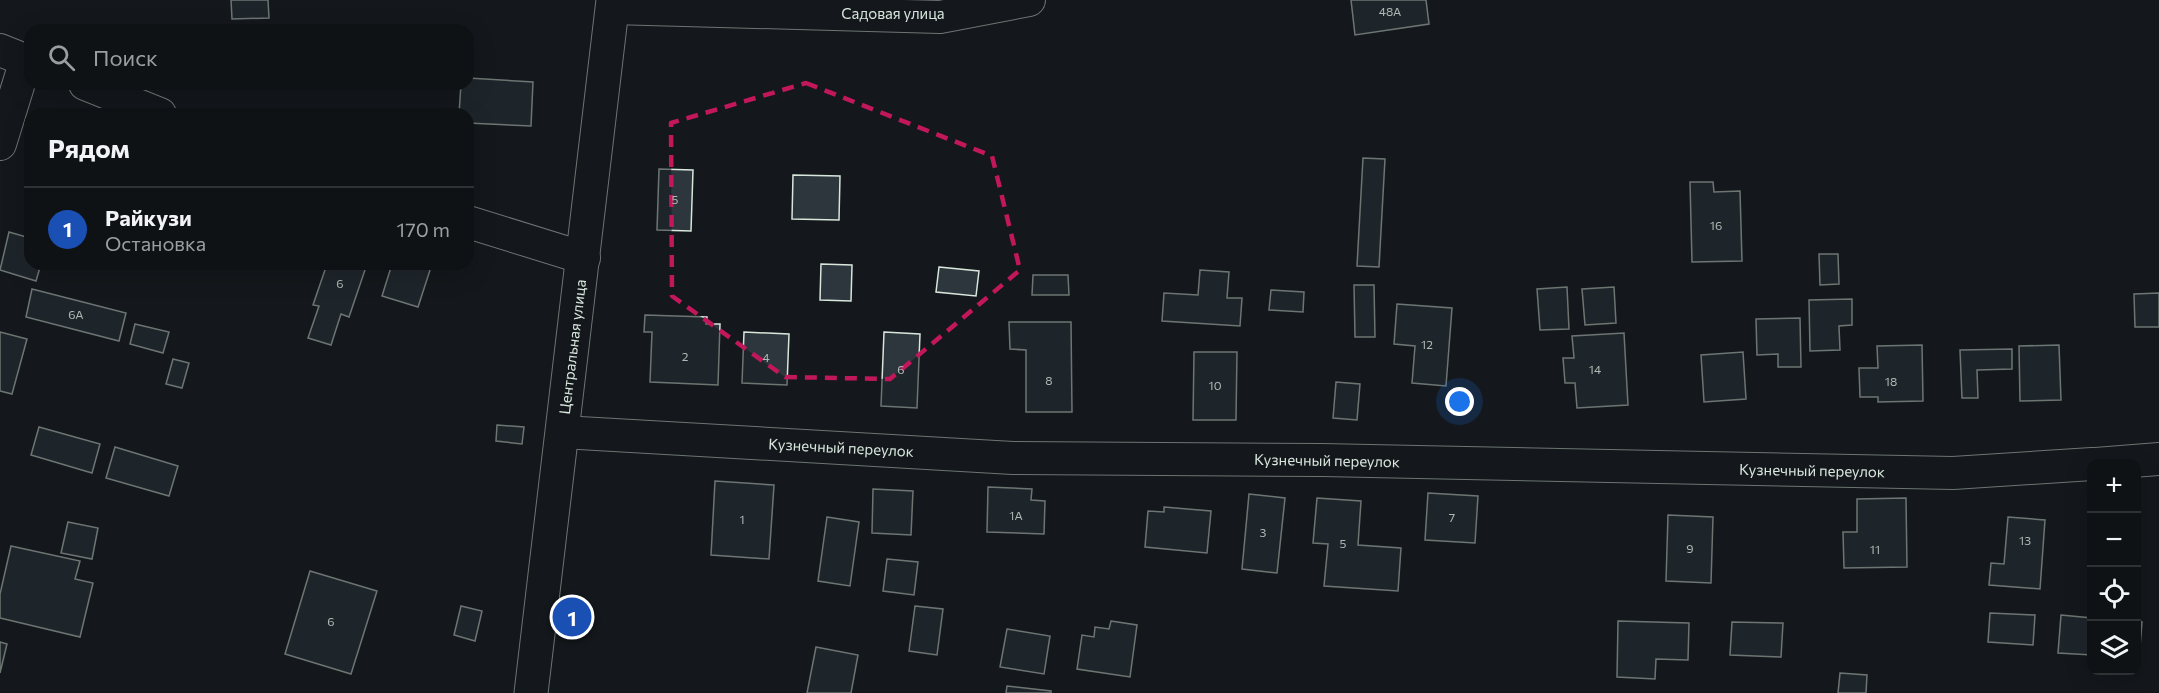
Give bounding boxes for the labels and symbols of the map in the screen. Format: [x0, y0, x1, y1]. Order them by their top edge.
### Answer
street label: Садовая улица [841, 4, 945, 22]
house number: 48А [1379, 4, 1401, 18]
house number: 5 [672, 192, 679, 206]
house number: 16 [1710, 218, 1722, 232]
house number: 6 [336, 276, 344, 290]
street label: Центральная улица [555, 278, 589, 415]
house number: 6А [68, 307, 84, 321]
house number: 12 [1421, 337, 1433, 351]
house number: 2 [682, 349, 689, 363]
house number: 4 [762, 350, 770, 364]
house number: 6 [897, 362, 905, 376]
house number: 14 [1589, 362, 1601, 376]
house number: 8 [1045, 373, 1053, 387]
house number: 18 [1885, 374, 1897, 388]
house number: 10 [1209, 378, 1222, 392]
your location [1445, 387, 1474, 416]
street label: Кузнечный переулок [768, 434, 914, 460]
street label: Кузнечный переулок [1254, 450, 1400, 470]
street label: Кузнечный переулок [1739, 460, 1885, 480]
house number: 1А [1009, 508, 1023, 522]
house number: 7 [1449, 510, 1455, 524]
house number: 1 [739, 512, 745, 526]
house number: 3 [1260, 525, 1267, 539]
house number: 13 [2019, 533, 2031, 547]
house number: 5 [1340, 536, 1347, 550]
house number: 9 [1686, 541, 1694, 555]
house number: 11 [1870, 542, 1880, 556]
pin: 1 [552, 594, 592, 640]
house number: 6 [327, 614, 335, 628]

